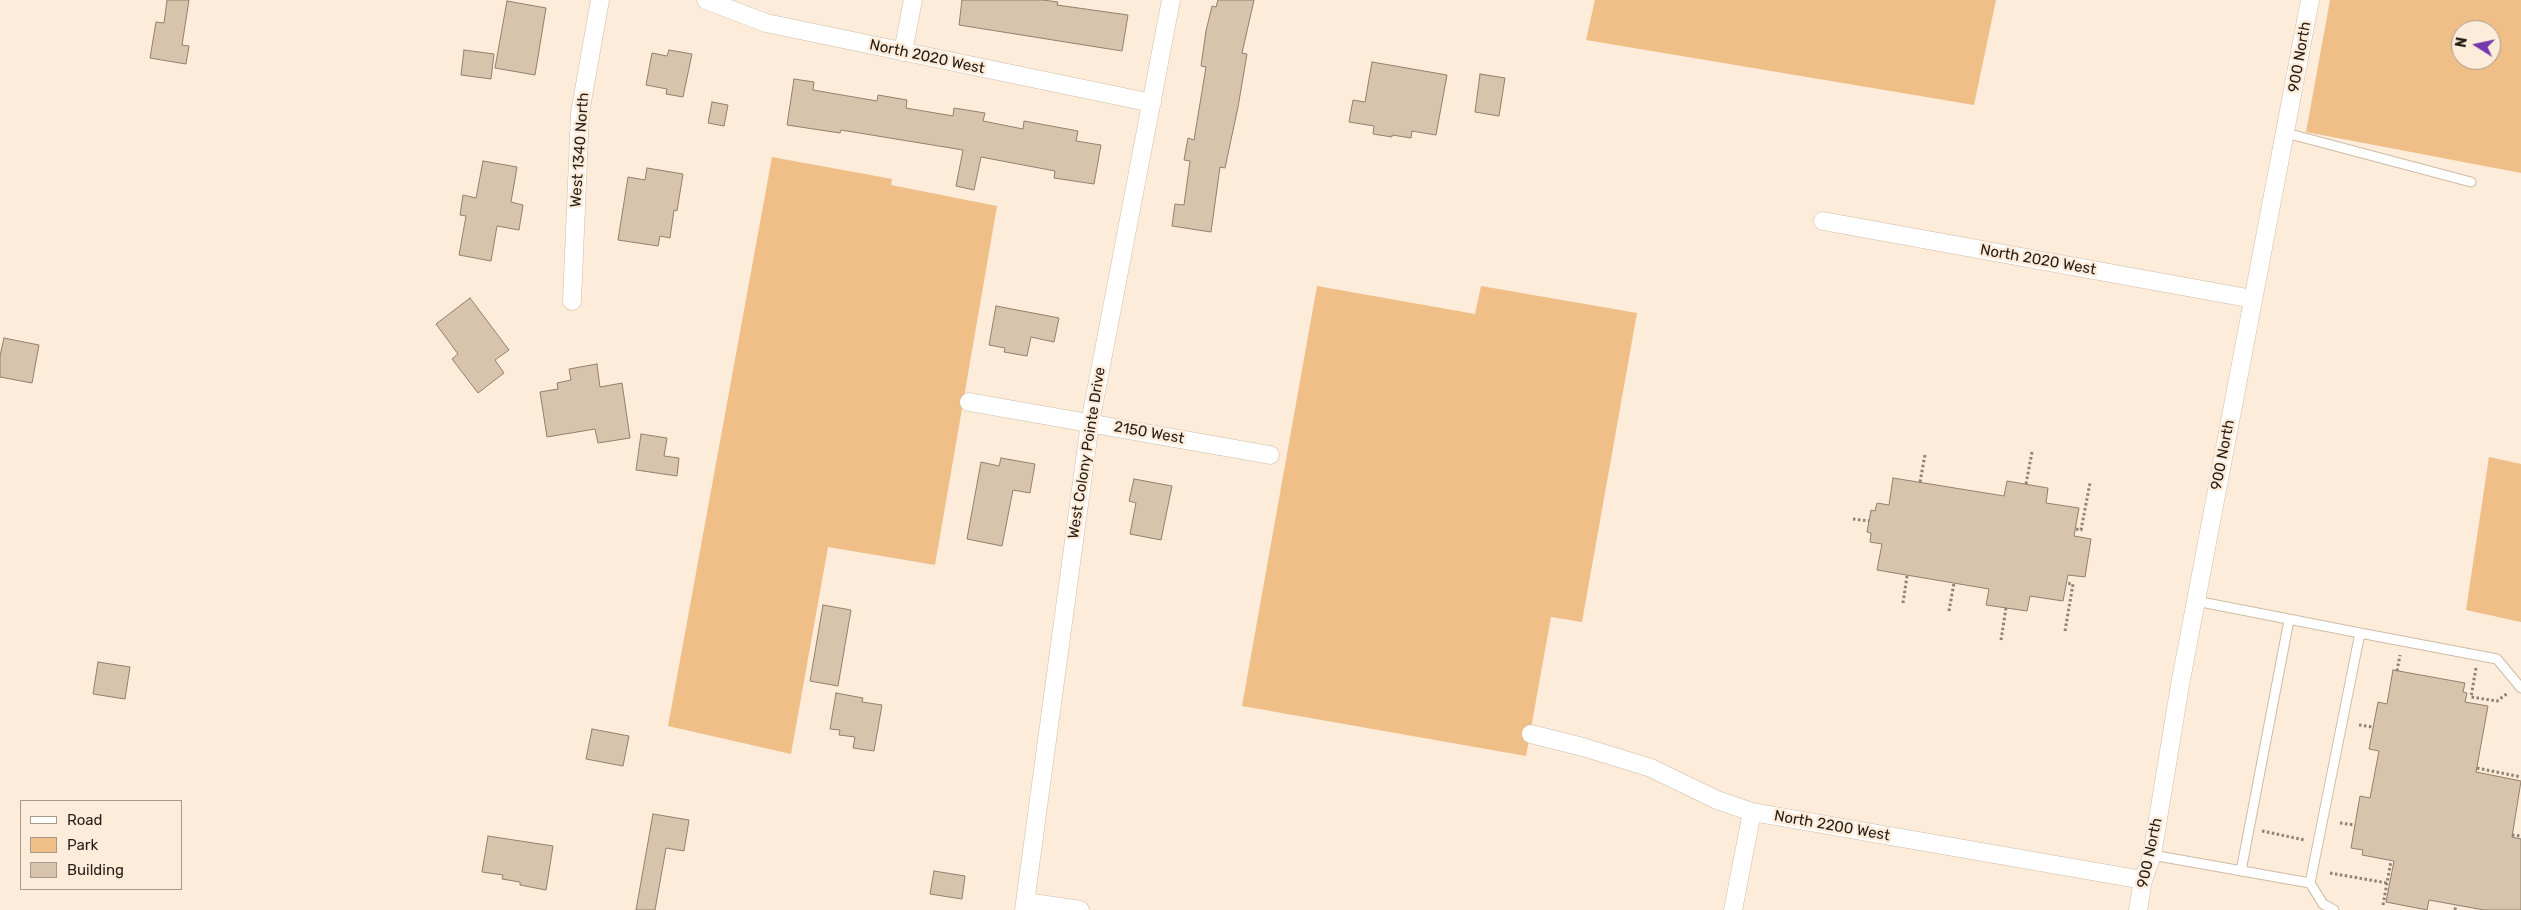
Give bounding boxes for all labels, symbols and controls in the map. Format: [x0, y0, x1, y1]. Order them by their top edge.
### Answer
street label: 900 North [2285, 20, 2315, 94]
north arrow [2451, 20, 2501, 70]
street label: North 2020 West [868, 36, 986, 78]
text: N [2452, 36, 2471, 49]
street label: West 1340 North [567, 92, 593, 208]
street label: North 2020 West [1979, 241, 2097, 279]
street label: West Colony Pointe Drive [1065, 366, 1109, 540]
street label: 2150 West [1113, 418, 1185, 448]
street label: 900 North [2207, 418, 2239, 492]
legend [20, 800, 182, 890]
street label: North 2200 West [1773, 807, 1891, 845]
text: Road [67, 811, 103, 829]
street label: 900 North [2134, 816, 2166, 890]
text: Park [67, 836, 98, 854]
text: Building [67, 861, 124, 879]

